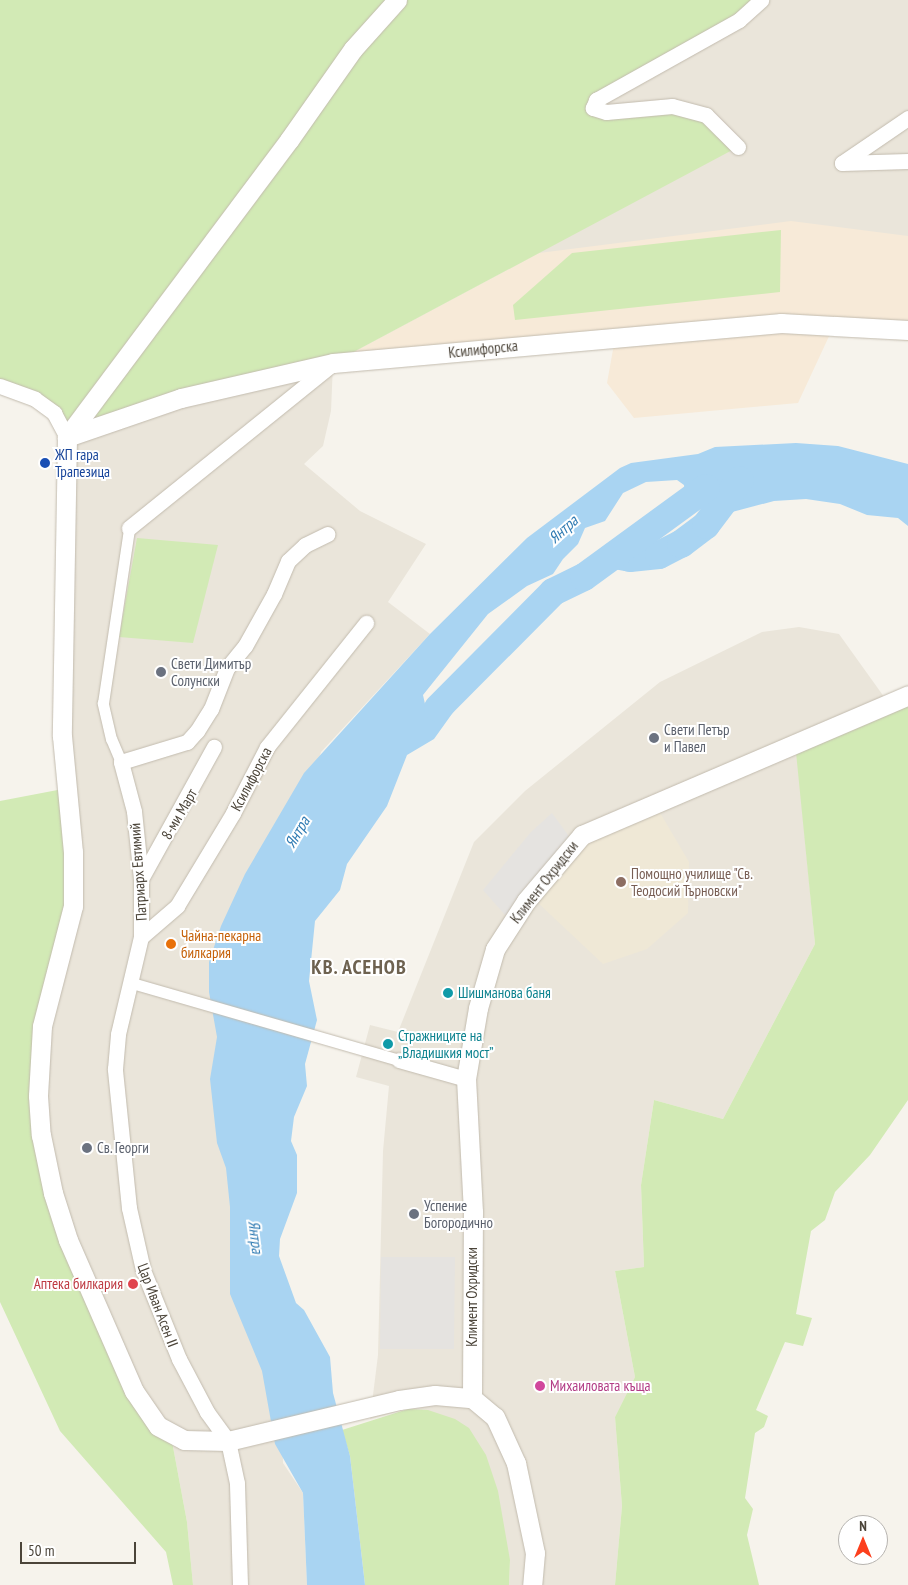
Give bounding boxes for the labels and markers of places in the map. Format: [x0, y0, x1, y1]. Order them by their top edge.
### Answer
place label: ЖП гара Трапезица [55, 445, 110, 480]
marker: ЖП гара Трапезица [39, 457, 51, 469]
place label: Свети Димитър Солунски [171, 654, 252, 689]
marker: Свети Димитър Солунски [155, 666, 167, 678]
place label: Свети Петър и Павел [664, 720, 729, 755]
marker: Свети Петър и Павел [648, 732, 660, 744]
place label: Помощно училище "Св. Теодосий Търновски" [631, 864, 754, 899]
marker: Помощно училище "Св. Теодосий Търновски" [615, 876, 627, 888]
place label: Чайна-пекарна билкария [181, 926, 261, 961]
marker: Чайна-пекарна билкария [165, 938, 177, 950]
place label: Шишманова баня [458, 984, 551, 1002]
marker: Шишманова баня [442, 987, 454, 999]
place label: Стражниците на „Владишкия мост” [398, 1026, 494, 1061]
marker: Стражниците на „Владишкия мост” [382, 1038, 394, 1050]
place label: Св. Георги [97, 1139, 150, 1157]
marker: Св. Георги [81, 1142, 93, 1154]
place label: Успение Богородично [424, 1196, 493, 1231]
marker: Успение Богородично [408, 1208, 420, 1220]
place label: Аптека билкария [34, 1275, 123, 1293]
marker: Аптека билкария [127, 1278, 139, 1290]
place label: Михаиловата къща [550, 1377, 651, 1395]
marker: Михаиловата къща [534, 1380, 546, 1392]

